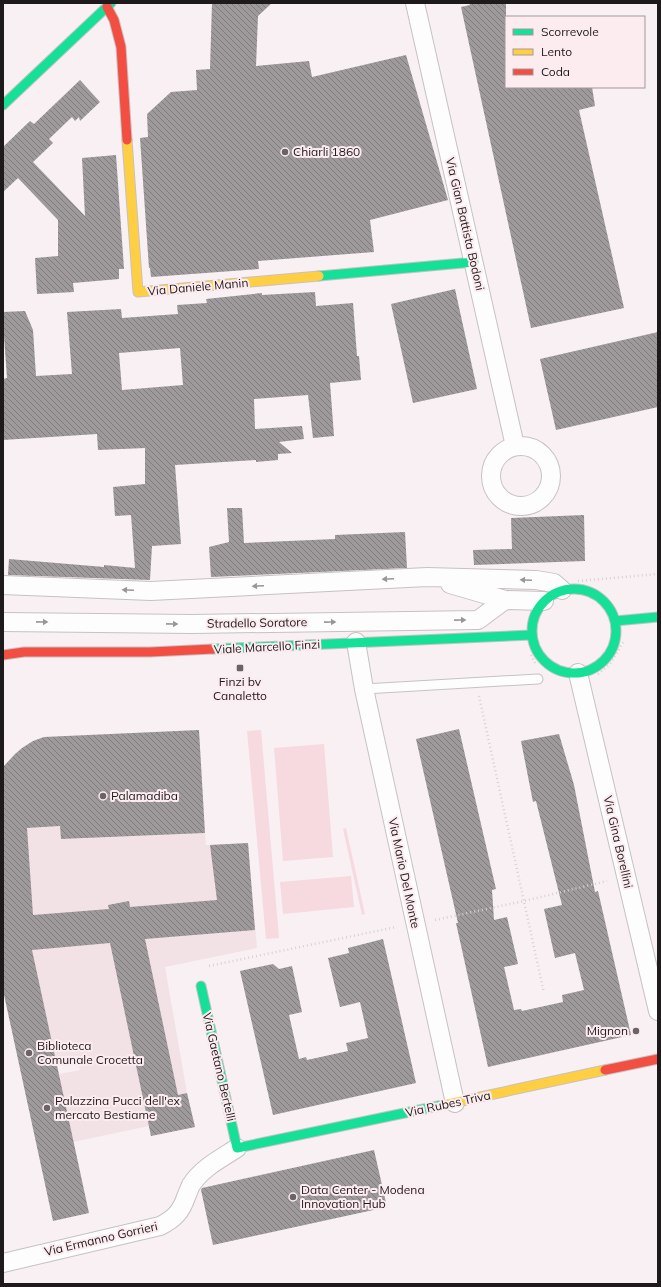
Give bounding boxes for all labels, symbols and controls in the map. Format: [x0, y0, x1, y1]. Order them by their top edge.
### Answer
legend [505, 16, 645, 88]
text: Scorrevole [541, 24, 599, 39]
text: Lento [541, 44, 572, 59]
text: Coda [541, 64, 570, 79]
place label: Chiarli 1860 [293, 144, 360, 159]
marker: Chiarli 1860 [280, 147, 290, 157]
street label: Via Gian Battista Bodoni [443, 156, 488, 292]
street label: Via Daniele Manin [147, 275, 249, 298]
one-way arrow [382, 575, 394, 582]
one-way arrow [519, 577, 532, 583]
one-way arrow [252, 582, 264, 589]
one-way arrow [122, 587, 134, 594]
street label: Stradello Soratore [207, 614, 307, 631]
one-way arrow [454, 617, 467, 623]
one-way arrow [36, 619, 49, 625]
one-way arrow [324, 619, 337, 625]
one-way arrow [166, 621, 179, 627]
street label: Viale Marcello Finzi [213, 636, 321, 657]
marker: Finzi bv Canaletto [235, 663, 245, 673]
place label: Finzi bv Canaletto [213, 674, 267, 703]
place label: Palamadiba [111, 788, 178, 803]
marker: Palamadiba [98, 791, 108, 801]
street label: Via Gina Borellini [601, 794, 636, 890]
street label: Via Mario Del Monte [385, 816, 424, 930]
street label: Via Gaetano Bertelli [200, 1011, 239, 1123]
place label: Mignon [587, 1023, 628, 1038]
marker: Mignon [631, 1026, 641, 1036]
place label: Biblioteca Comunale Crocetta [37, 1038, 143, 1067]
marker: Biblioteca Comunale Crocetta [24, 1048, 34, 1058]
street label: Via Rubes Triva [404, 1087, 492, 1120]
place label: Palazzina Pucci dell'ex mercato Bestiame [55, 1093, 180, 1122]
marker: Palazzina Pucci dell'ex mercato Bestiame [42, 1103, 52, 1113]
place label: Data Center - Modena Innovation Hub [301, 1182, 425, 1211]
marker: Data Center - Modena Innovation Hub [288, 1192, 298, 1202]
street label: Via Ermanno Gorrieri [43, 1218, 159, 1259]

